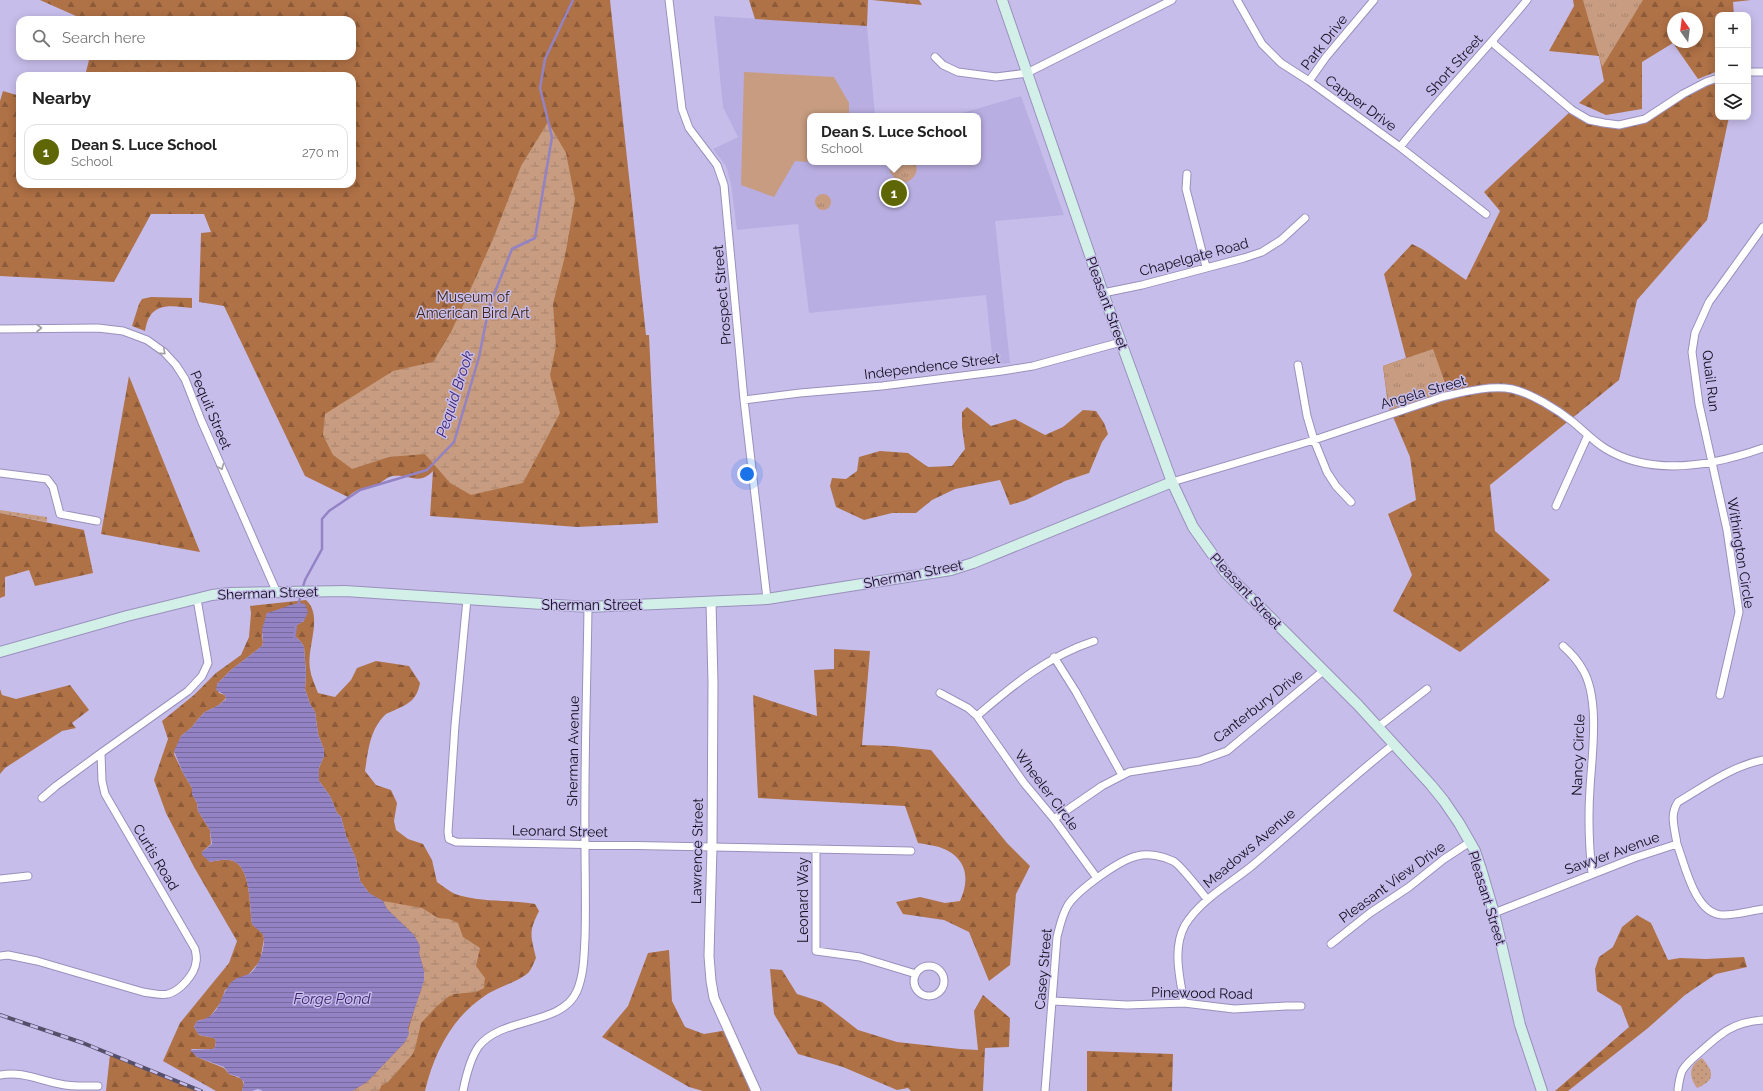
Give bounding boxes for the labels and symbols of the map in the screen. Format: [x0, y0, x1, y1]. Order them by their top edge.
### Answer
street label: Park Drive [1298, 11, 1350, 73]
north arrow [1667, 12, 1703, 48]
street label: Short Street [1422, 31, 1486, 99]
street label: Capper Drive [1322, 72, 1400, 134]
pin: 1 [881, 178, 907, 208]
street label: Chapelgate Road [1138, 235, 1250, 279]
street label: Prospect Street [710, 244, 734, 346]
street label: Pleasant Street [1083, 254, 1131, 352]
park label: Museum of American Bird Art [416, 289, 530, 321]
one-way arrow [36, 324, 42, 332]
one-way arrow [158, 348, 166, 355]
water label: Pequid Brook [433, 348, 477, 440]
street label: Quail Run [1699, 349, 1723, 413]
street label: Independence Street [863, 350, 1001, 382]
street label: Pequit Street [187, 368, 235, 452]
street label: Angela Street [1378, 372, 1468, 412]
one-way arrow [217, 463, 225, 470]
your location [737, 464, 757, 484]
street label: Withington Circle [1724, 496, 1758, 610]
street label: Pleasant Street [1207, 550, 1285, 632]
street label: Sherman Street [862, 556, 964, 591]
street label: Sherman Street [217, 583, 319, 603]
street label: Sherman Street [542, 597, 643, 613]
street label: Canterbury Drive [1210, 666, 1306, 746]
street label: Sherman Avenue [564, 696, 582, 806]
street label: Nancy Circle [1569, 714, 1587, 796]
street label: Wheeler Circle [1012, 747, 1082, 833]
street label: Lawrence Street [688, 797, 706, 904]
street label: Meadows Avenue [1200, 805, 1298, 891]
street label: Curtis Road [130, 821, 182, 893]
street label: Leonard Street [512, 822, 609, 840]
street label: Sawyer Avenue [1562, 828, 1662, 878]
street label: Pleasant View Drive [1336, 838, 1448, 926]
street label: Pleasant Street [1465, 849, 1509, 947]
street label: Leonard Way [795, 857, 811, 943]
street label: Casey Street [1031, 927, 1055, 1010]
street label: Pinewood Road [1151, 984, 1253, 1002]
water label: Forge Pond [293, 990, 372, 1008]

